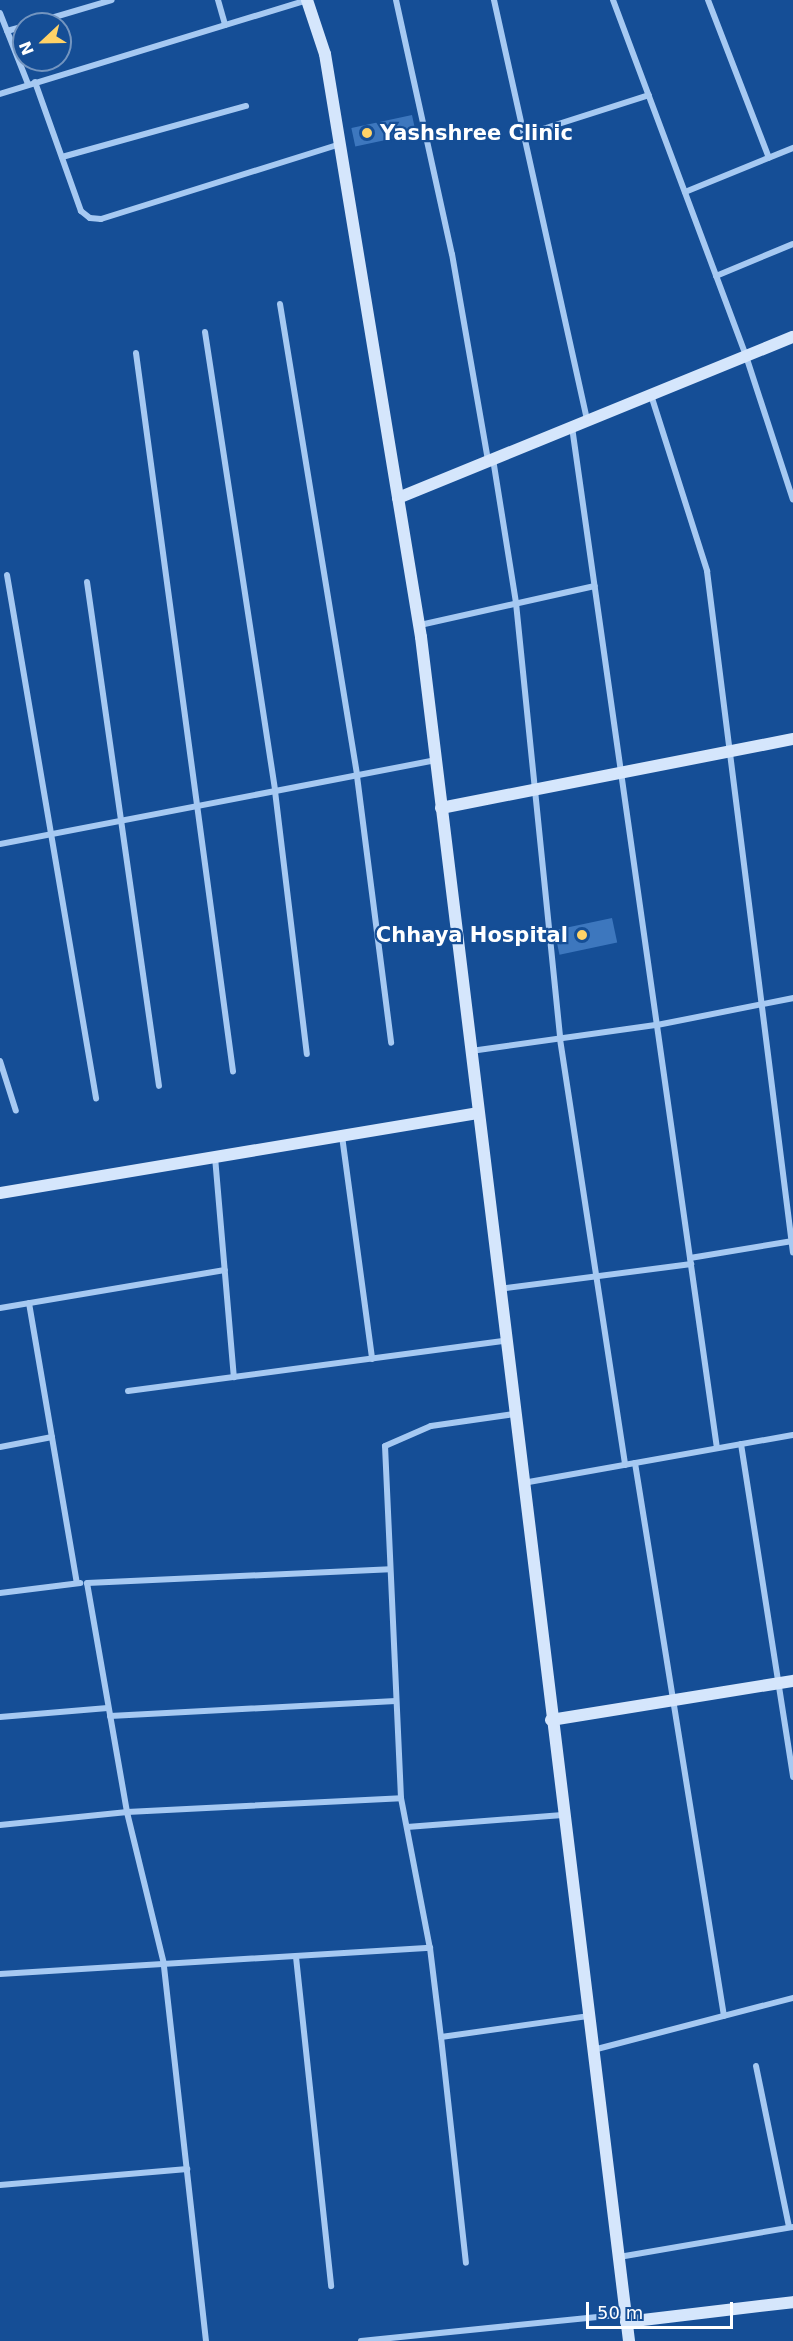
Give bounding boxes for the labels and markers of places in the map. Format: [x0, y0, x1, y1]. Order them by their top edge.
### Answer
place label: Yashshree Clinic [380, 120, 573, 146]
marker: Yashshree Clinic [358, 124, 376, 142]
place label: Chhaya Hospital [376, 922, 568, 948]
marker: Chhaya Hospital [573, 926, 591, 944]

